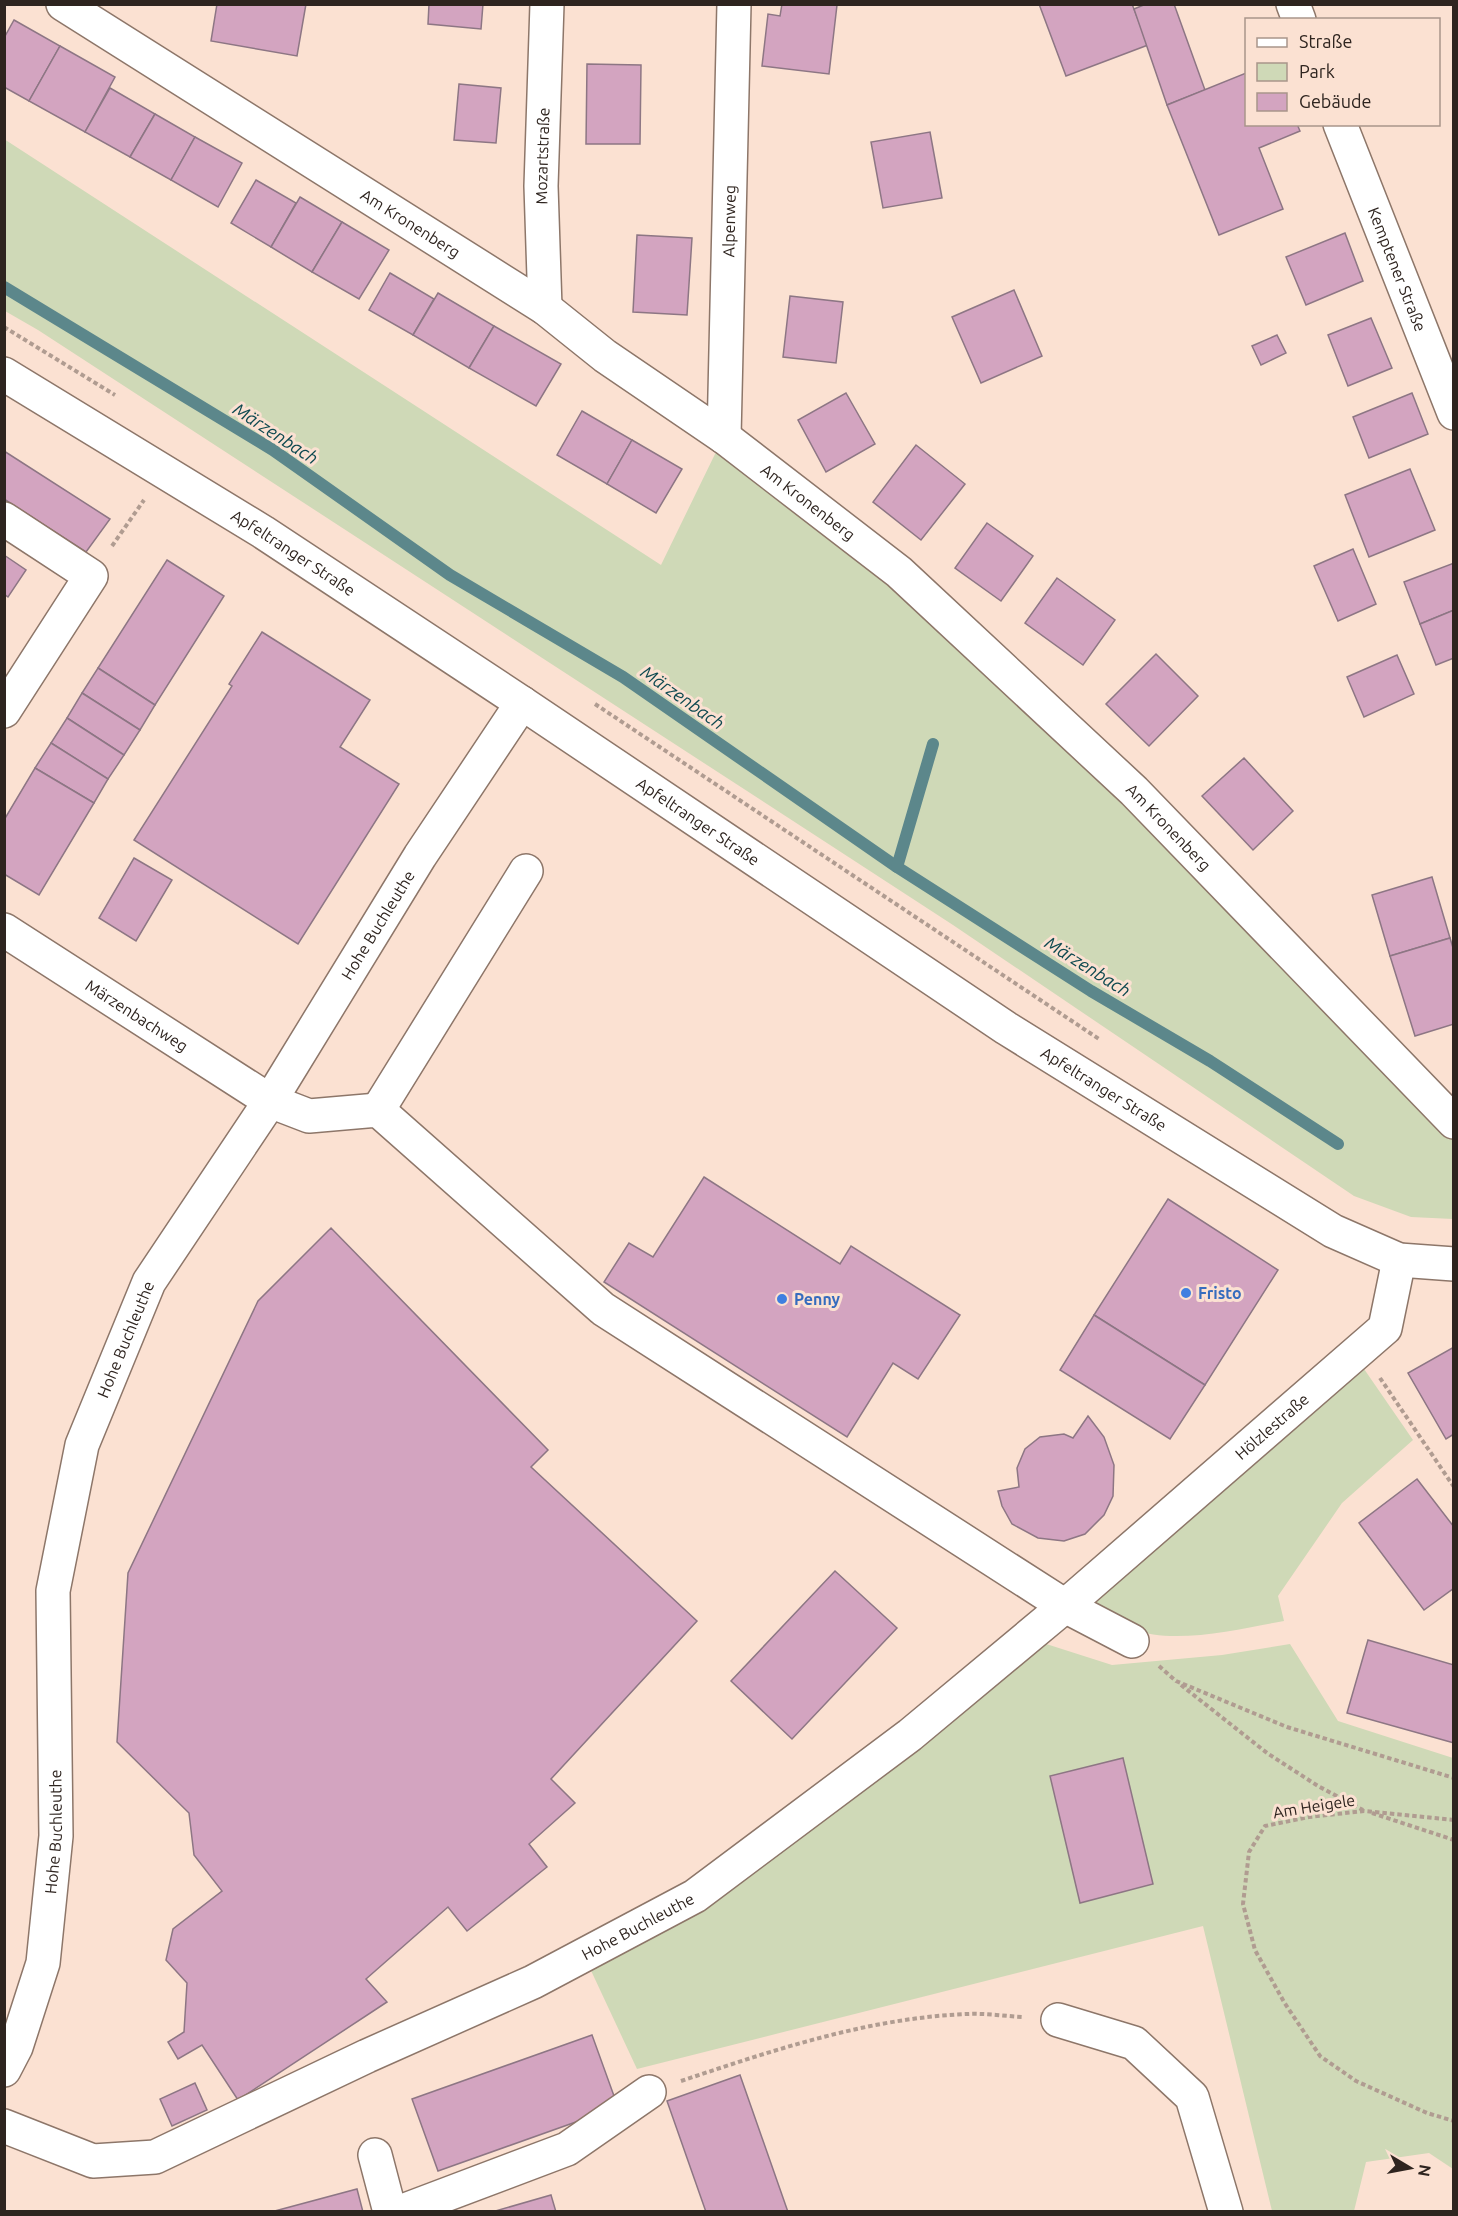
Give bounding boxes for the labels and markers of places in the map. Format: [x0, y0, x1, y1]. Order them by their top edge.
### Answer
place label: Fristo [1198, 1284, 1242, 1302]
marker: Fristo [1179, 1286, 1193, 1300]
place label: Penny [794, 1290, 841, 1308]
marker: Penny [775, 1292, 789, 1306]

